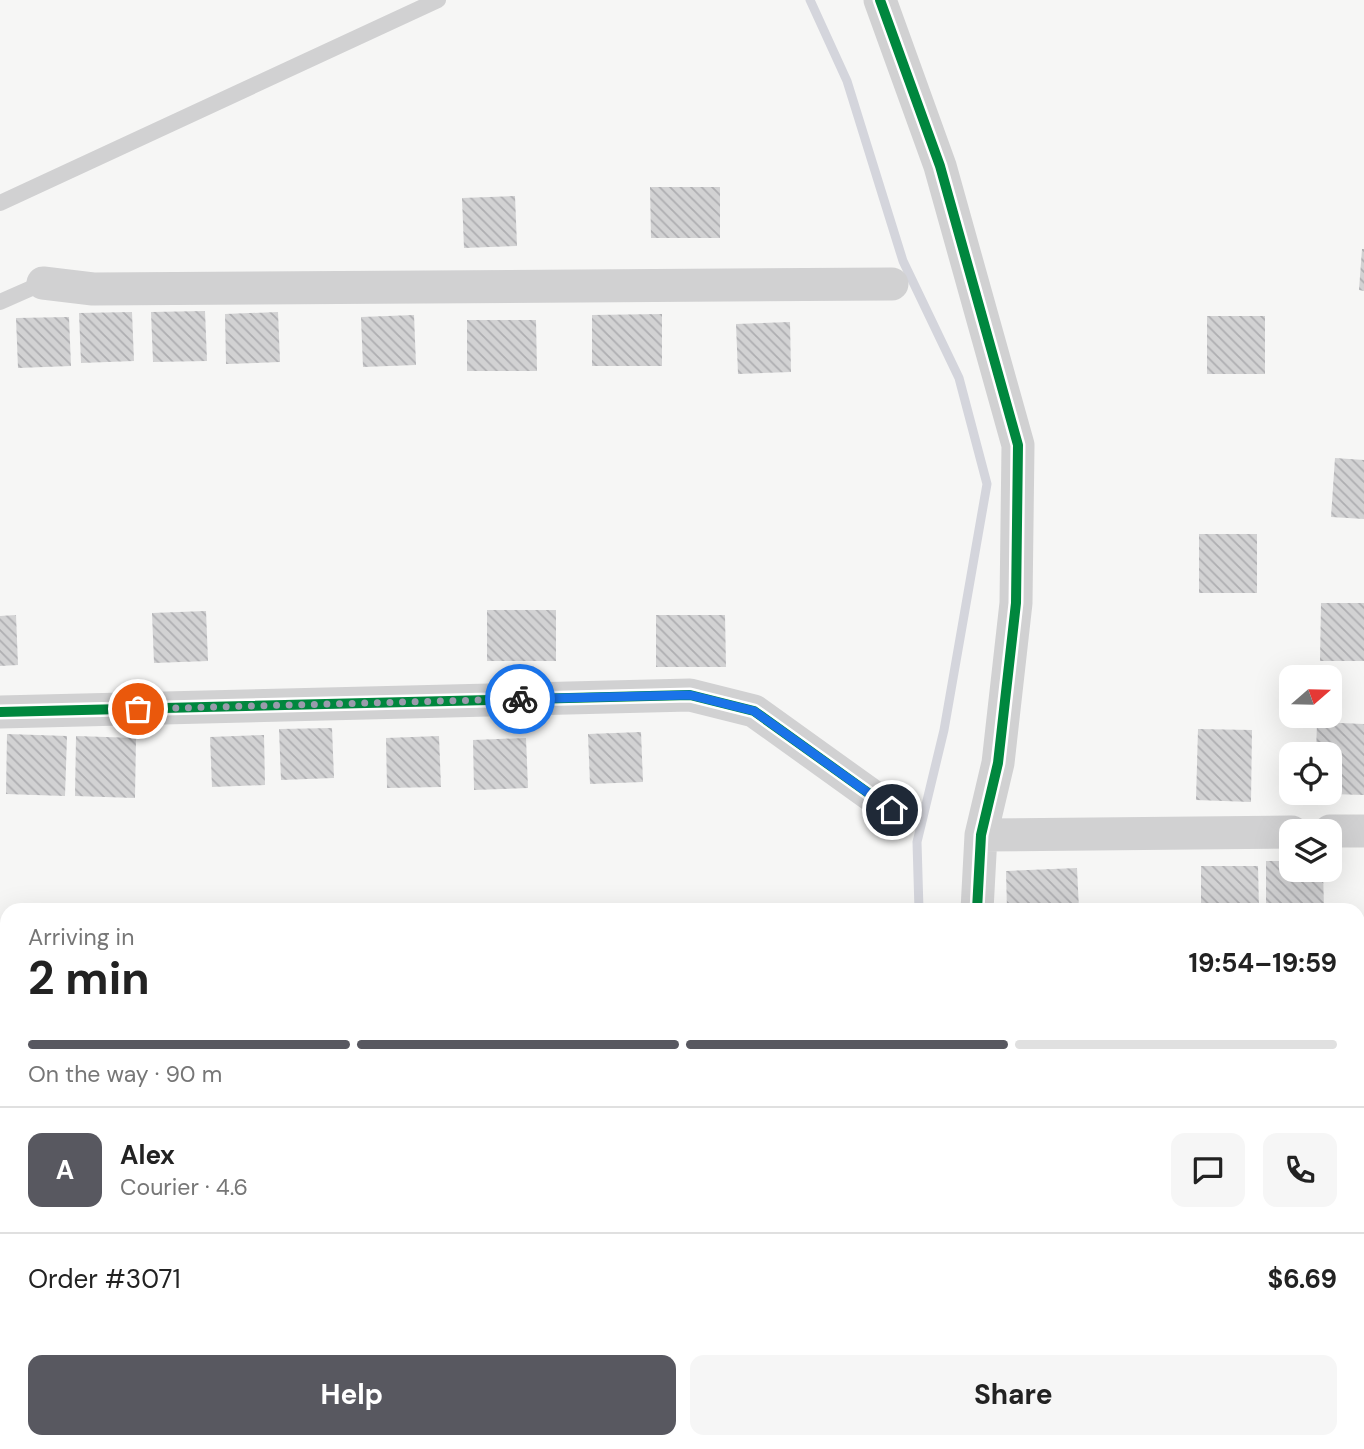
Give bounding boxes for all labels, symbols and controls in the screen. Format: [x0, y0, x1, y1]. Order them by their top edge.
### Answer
courier [485, 664, 555, 734]
north arrow [1279, 665, 1342, 728]
map controls [1279, 665, 1342, 882]
pin [108, 679, 168, 739]
icon: bike [501, 680, 539, 718]
icon: bag [119, 690, 157, 728]
button: locate [1279, 742, 1342, 805]
pin [862, 780, 922, 840]
icon: home [873, 791, 911, 829]
button: layers [1279, 819, 1342, 882]
text: Arriving in [28, 922, 134, 952]
text: 19:54–19:59 [1189, 946, 1337, 980]
text: 2 min [28, 948, 150, 1008]
text: On the way · 90 m [28, 1059, 222, 1089]
button: chat [1171, 1133, 1245, 1207]
button: phone [1263, 1133, 1337, 1207]
text: Alex [120, 1138, 175, 1172]
text: A [56, 1153, 74, 1187]
text: Courier · 4.6 [120, 1172, 248, 1202]
text: Order #3071 [28, 1262, 181, 1296]
text: $6.69 [1267, 1262, 1337, 1296]
button: Help [28, 1355, 676, 1435]
button: Share [690, 1355, 1337, 1435]

